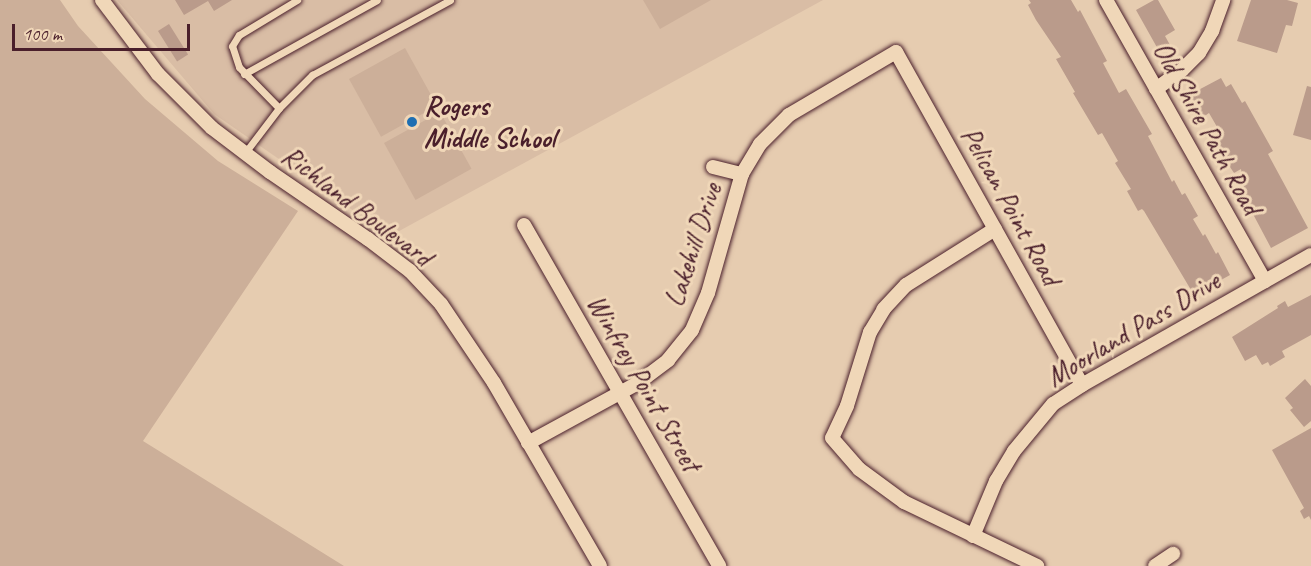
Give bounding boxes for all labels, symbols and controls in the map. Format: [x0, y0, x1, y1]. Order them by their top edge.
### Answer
scale bar [15, 12, 194, 50]
text: 100 m [23, 23, 62, 45]
street label: Old Shire Path Road [1145, 35, 1269, 221]
place label: Rogers Middle School [424, 89, 556, 155]
marker: Rogers Middle School [405, 115, 419, 129]
street label: Pelican Point Road [954, 121, 1068, 291]
street label: Richland Boulevard [275, 138, 439, 274]
street label: Lakehill Drive [657, 179, 729, 311]
street label: Moorland Pass Drive [1040, 264, 1226, 394]
street label: Winfrey Point Street [580, 288, 708, 478]

